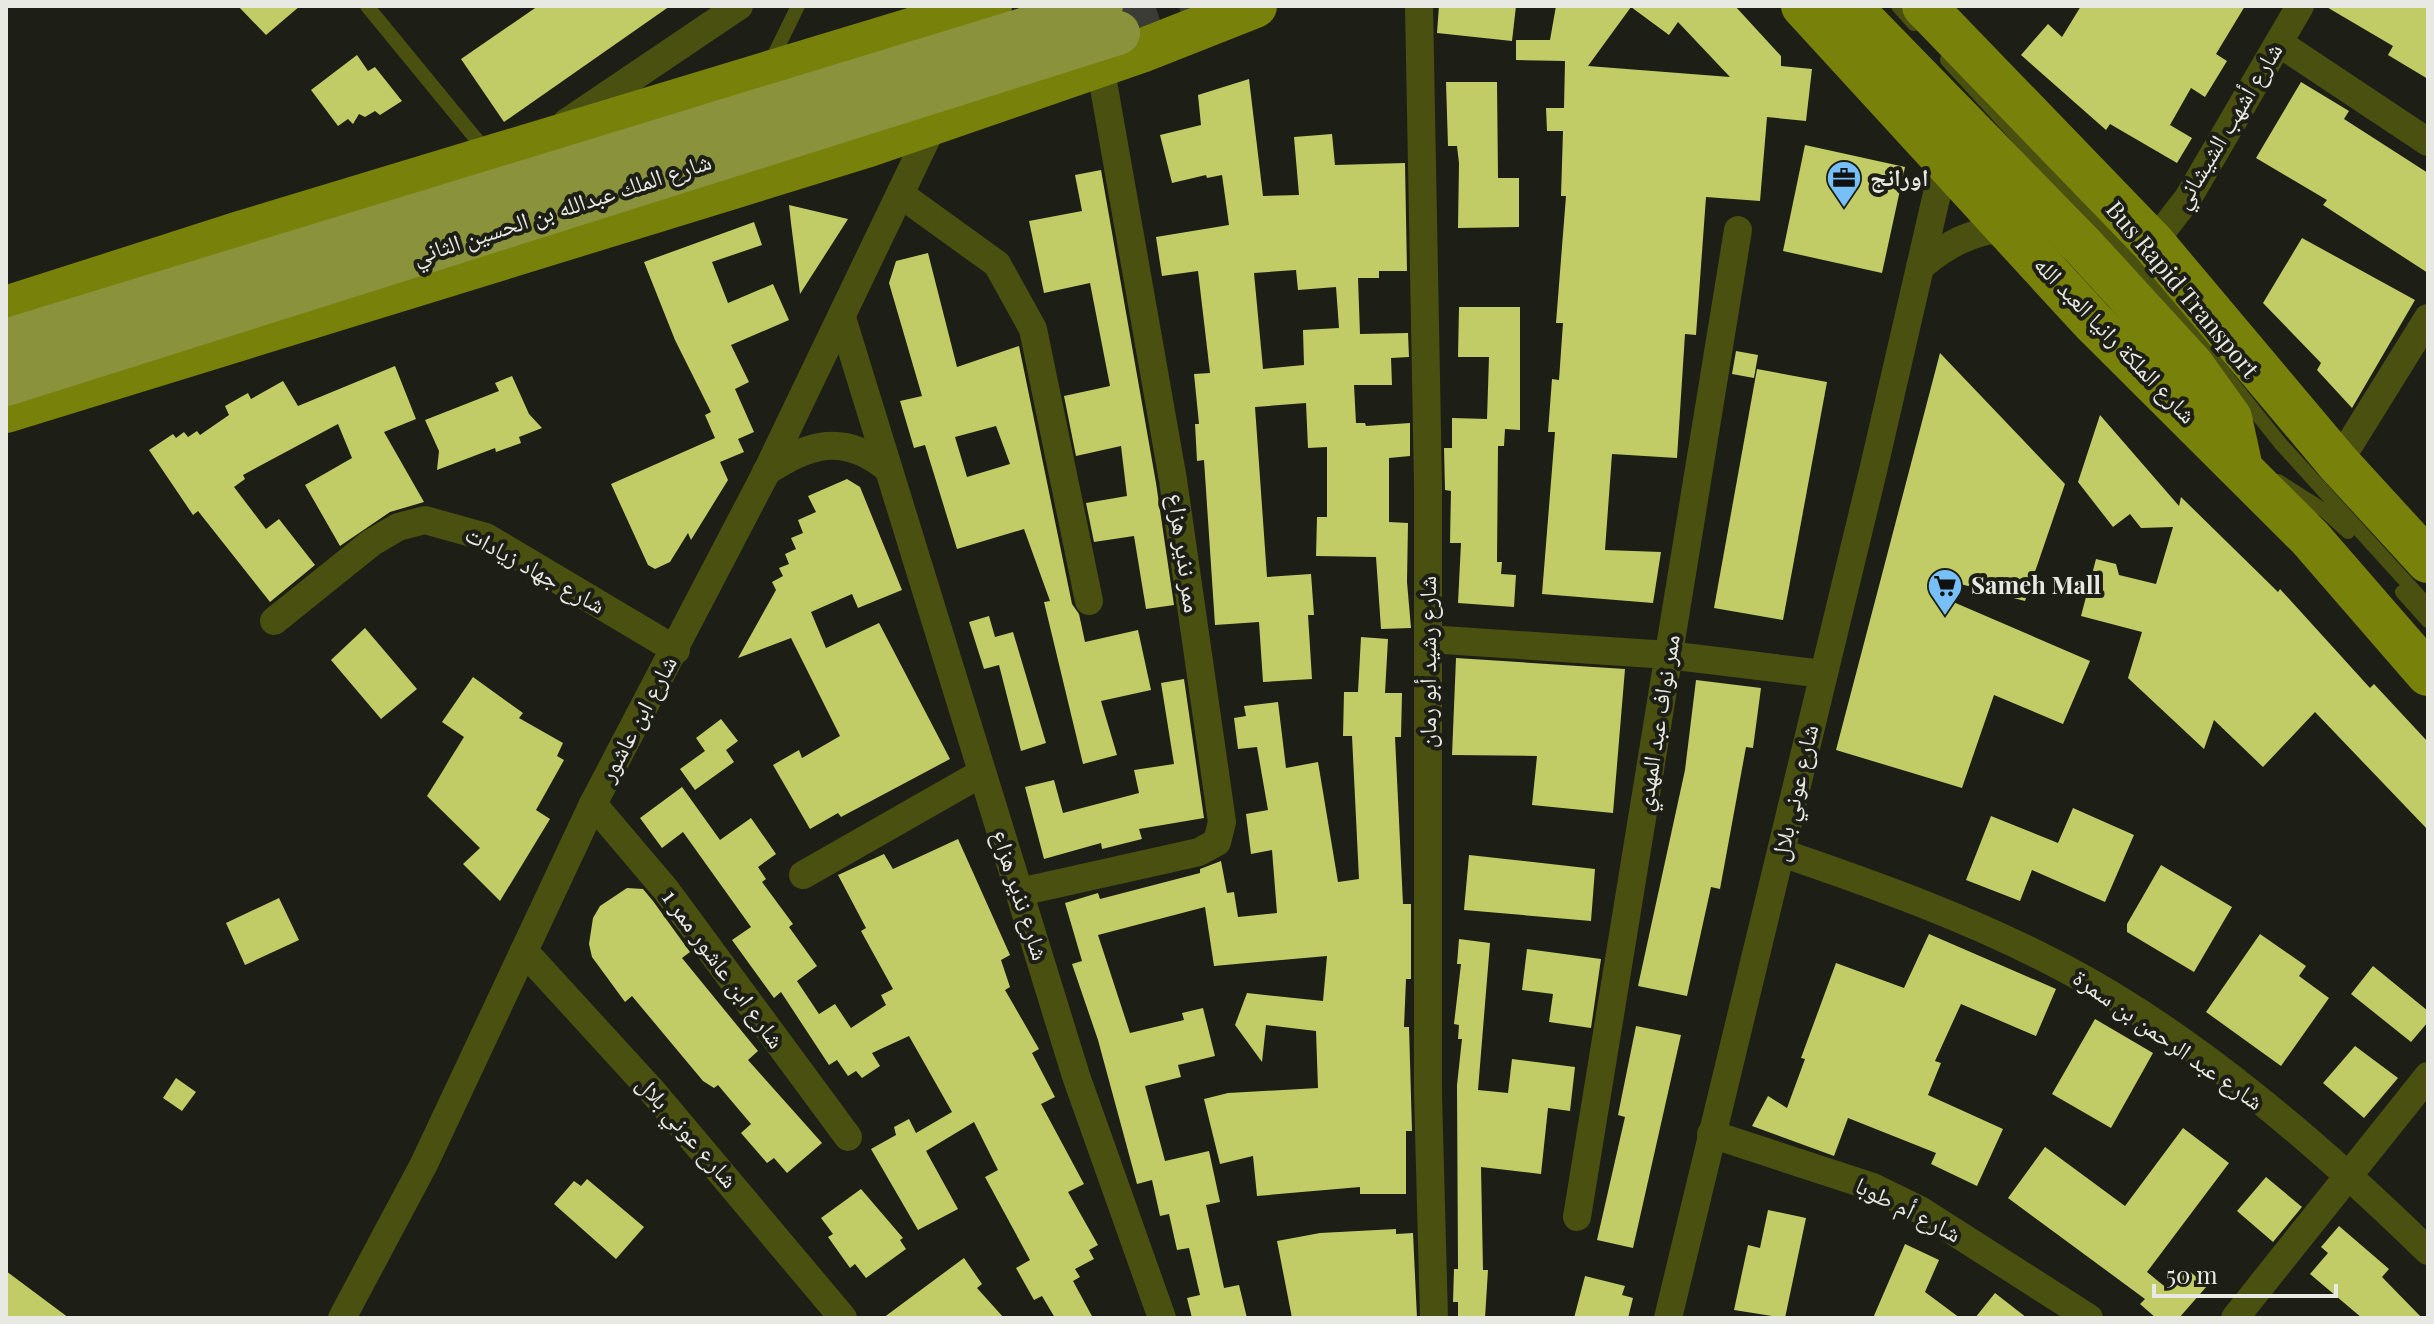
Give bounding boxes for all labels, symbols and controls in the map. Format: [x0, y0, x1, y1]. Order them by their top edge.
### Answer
street label: شارع أشهب الشيشاني [2164, 36, 2293, 217]
street label: شارع الملك عبدالله بن الحسين الثاني [408, 144, 716, 275]
office icon: اورانج [1825, 159, 1863, 209]
place label: اورانج [1870, 160, 1929, 193]
street label: Bus Rapid Transport [2100, 193, 2268, 385]
street label: شارع الملكة رانيا العبد الله [2027, 248, 2205, 430]
street label: ممر نذير هزاع [1161, 491, 1210, 615]
street label: شارع جهاد زيادات [460, 517, 612, 621]
supermarket icon: Sameh Mall [1926, 567, 1964, 617]
place label: Sameh Mall [1971, 568, 2102, 600]
street label: شارع رشيد أبو رمان [1410, 576, 1443, 748]
street label: ممر نواف عبد المهدي [1626, 632, 1691, 814]
street label: شارع ابن عاشور [589, 649, 684, 788]
street label: شارع عوني بلال [1762, 721, 1829, 865]
street label: شارع نذير هزاع [985, 825, 1058, 964]
street label: شارع ابن عاشور ممر 1 [655, 882, 793, 1055]
street label: شارع عبد الرحمن بن سمرة [2067, 961, 2271, 1117]
street label: شارع عوني بلال [627, 1068, 746, 1197]
street label: شارع أم طوبا [1850, 1168, 1967, 1250]
scale bar [2154, 1248, 2336, 1298]
text: 50 m [2166, 1258, 2218, 1290]

